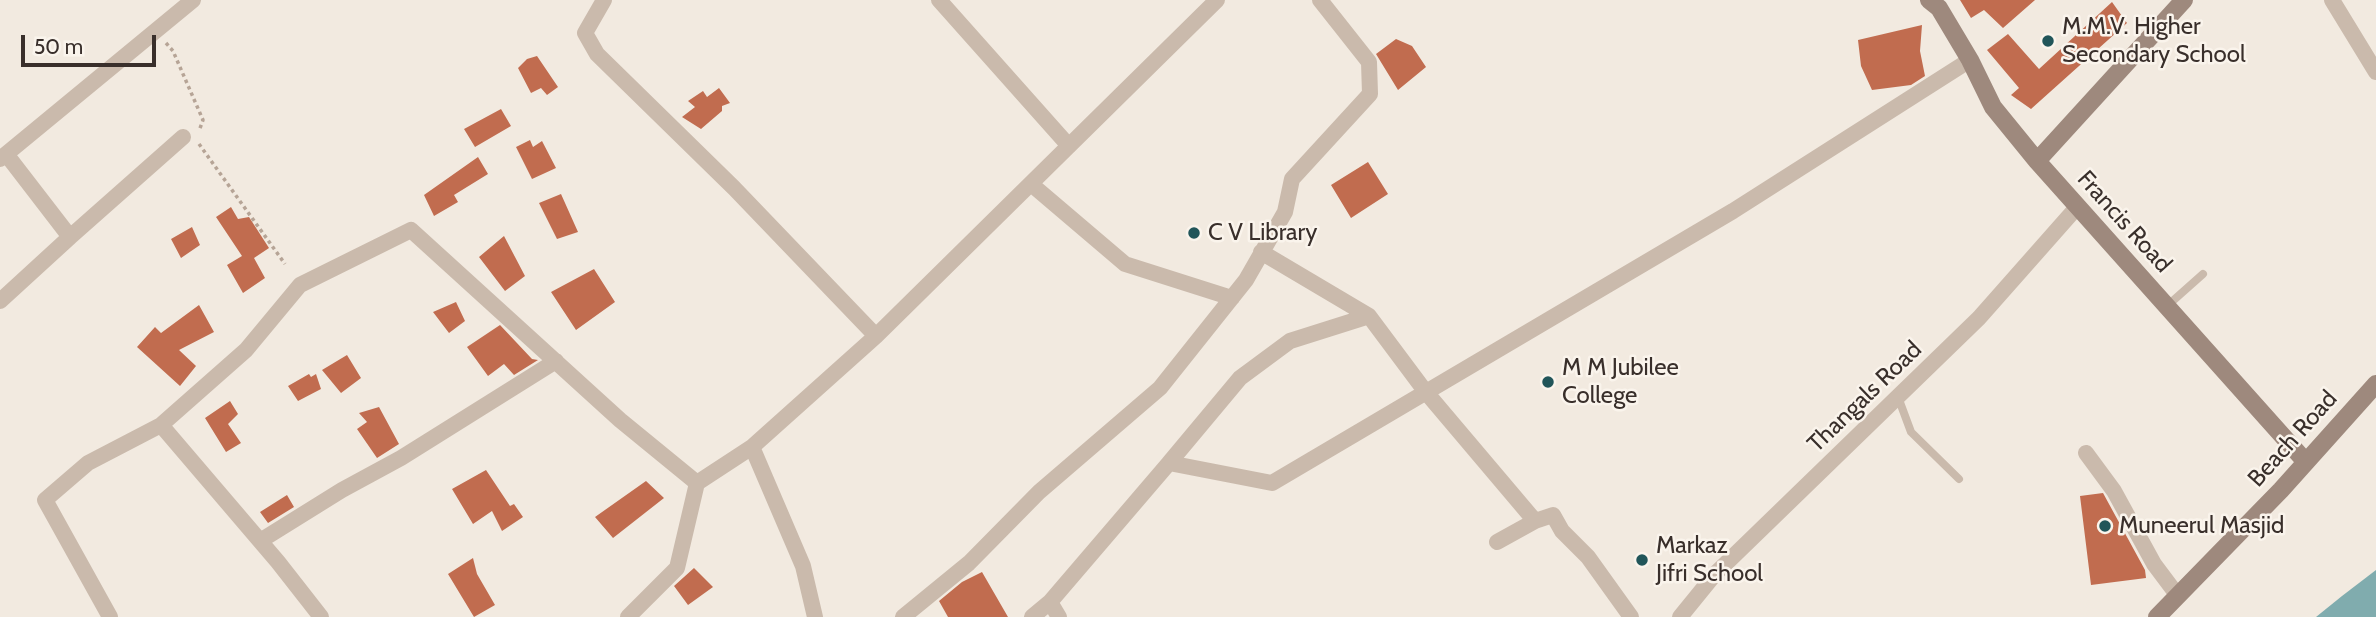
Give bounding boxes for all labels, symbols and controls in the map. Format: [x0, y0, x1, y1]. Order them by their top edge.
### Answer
place label: M.M.V. Higher Secondary School [2062, 13, 2246, 69]
scale bar [24, 21, 159, 65]
marker: M.M.V. Higher Secondary School [2040, 33, 2056, 49]
text: 50 m [34, 34, 83, 59]
street label: Francis Road [2071, 165, 2177, 279]
place label: C V Library [1208, 219, 1317, 247]
marker: C V Library [1186, 225, 1202, 241]
street label: Thangals Road [1802, 336, 1928, 458]
place label: M M Jubilee College [1562, 354, 1679, 410]
marker: M M Jubilee College [1540, 374, 1556, 390]
street label: Beach Road [2242, 385, 2344, 493]
place label: Muneerul Masjid [2119, 512, 2284, 540]
marker: Muneerul Masjid [2097, 518, 2113, 534]
place label: Markaz Jifri School [1656, 532, 1763, 588]
marker: Markaz Jifri School [1634, 552, 1650, 568]

